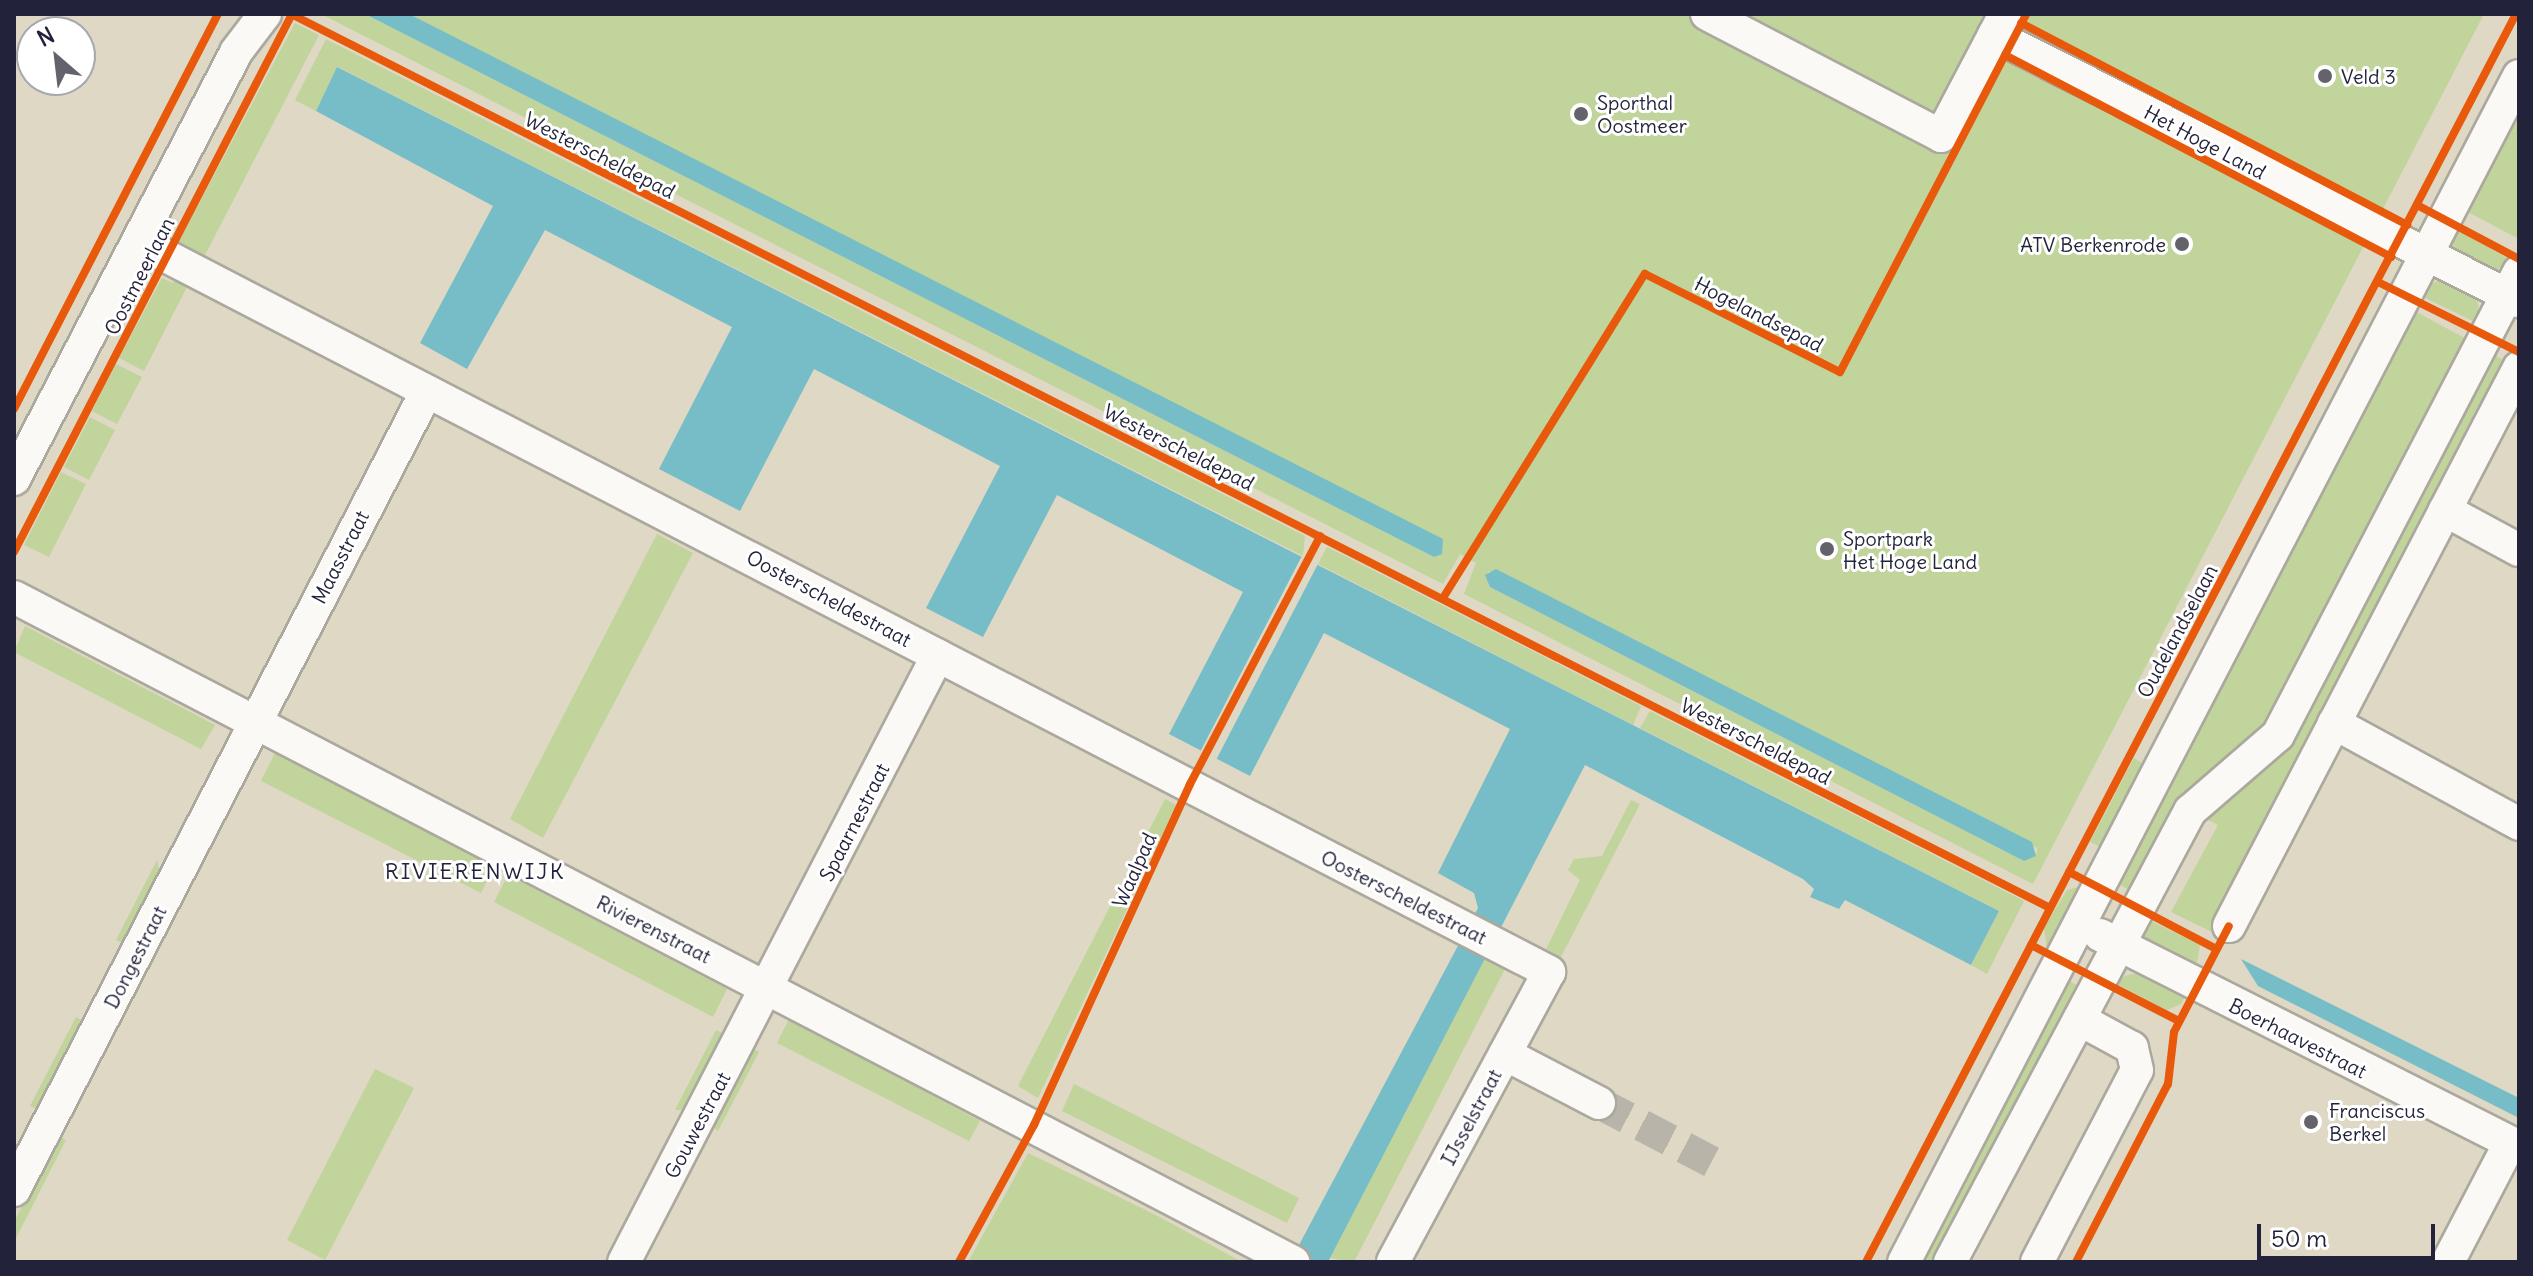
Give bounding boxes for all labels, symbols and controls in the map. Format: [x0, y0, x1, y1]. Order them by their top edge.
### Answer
north arrow [16, 16, 96, 96]
text: N [32, 21, 59, 53]
place label: Veld 3 [2341, 64, 2396, 88]
marker: Veld 3 [2316, 67, 2334, 85]
place label: Sporthal Oostmeer [1597, 90, 1687, 137]
street label: Het Hoge Land [2140, 100, 2270, 184]
marker: Sporthal Oostmeer [1572, 105, 1590, 123]
street label: Westerscheldepad [521, 107, 679, 203]
street label: Oostmeerlaan [99, 213, 179, 339]
place label: ATV Berkenrode [2020, 232, 2166, 256]
marker: ATV Berkenrode [2173, 235, 2191, 253]
street label: Hogelandsepad [1691, 271, 1827, 357]
street label: Westerscheldepad [1100, 399, 1258, 495]
street label: Maasstraat [306, 506, 374, 608]
place label: Sportpark Het Hoge Land [1843, 526, 1977, 573]
marker: Sportpark Het Hoge Land [1818, 540, 1836, 558]
street label: Oosterscheldestraat [743, 544, 915, 652]
street label: Oudelandselaan [2132, 560, 2222, 702]
street label: Westerscheldepad [1677, 693, 1835, 789]
street label: Spaarnestraat [814, 759, 894, 885]
street label: Waalpad [1107, 829, 1161, 911]
street label: Oosterscheldestraat [1317, 845, 1491, 949]
district label: RIVIERENWIJK [385, 859, 565, 885]
street label: Rivierenstraat [593, 890, 715, 968]
street label: Dongestraat [99, 902, 171, 1012]
street label: Boerhaavestraat [2225, 993, 2371, 1083]
street label: IJsselstraat [1436, 1065, 1506, 1169]
street label: Gouwestraat [659, 1068, 735, 1182]
place label: Franciscus Berkel [2329, 1098, 2425, 1145]
marker: Franciscus Berkel [2300, 1111, 2322, 1133]
scale bar [2261, 1208, 2439, 1258]
text: 50 m [2271, 1223, 2327, 1253]

